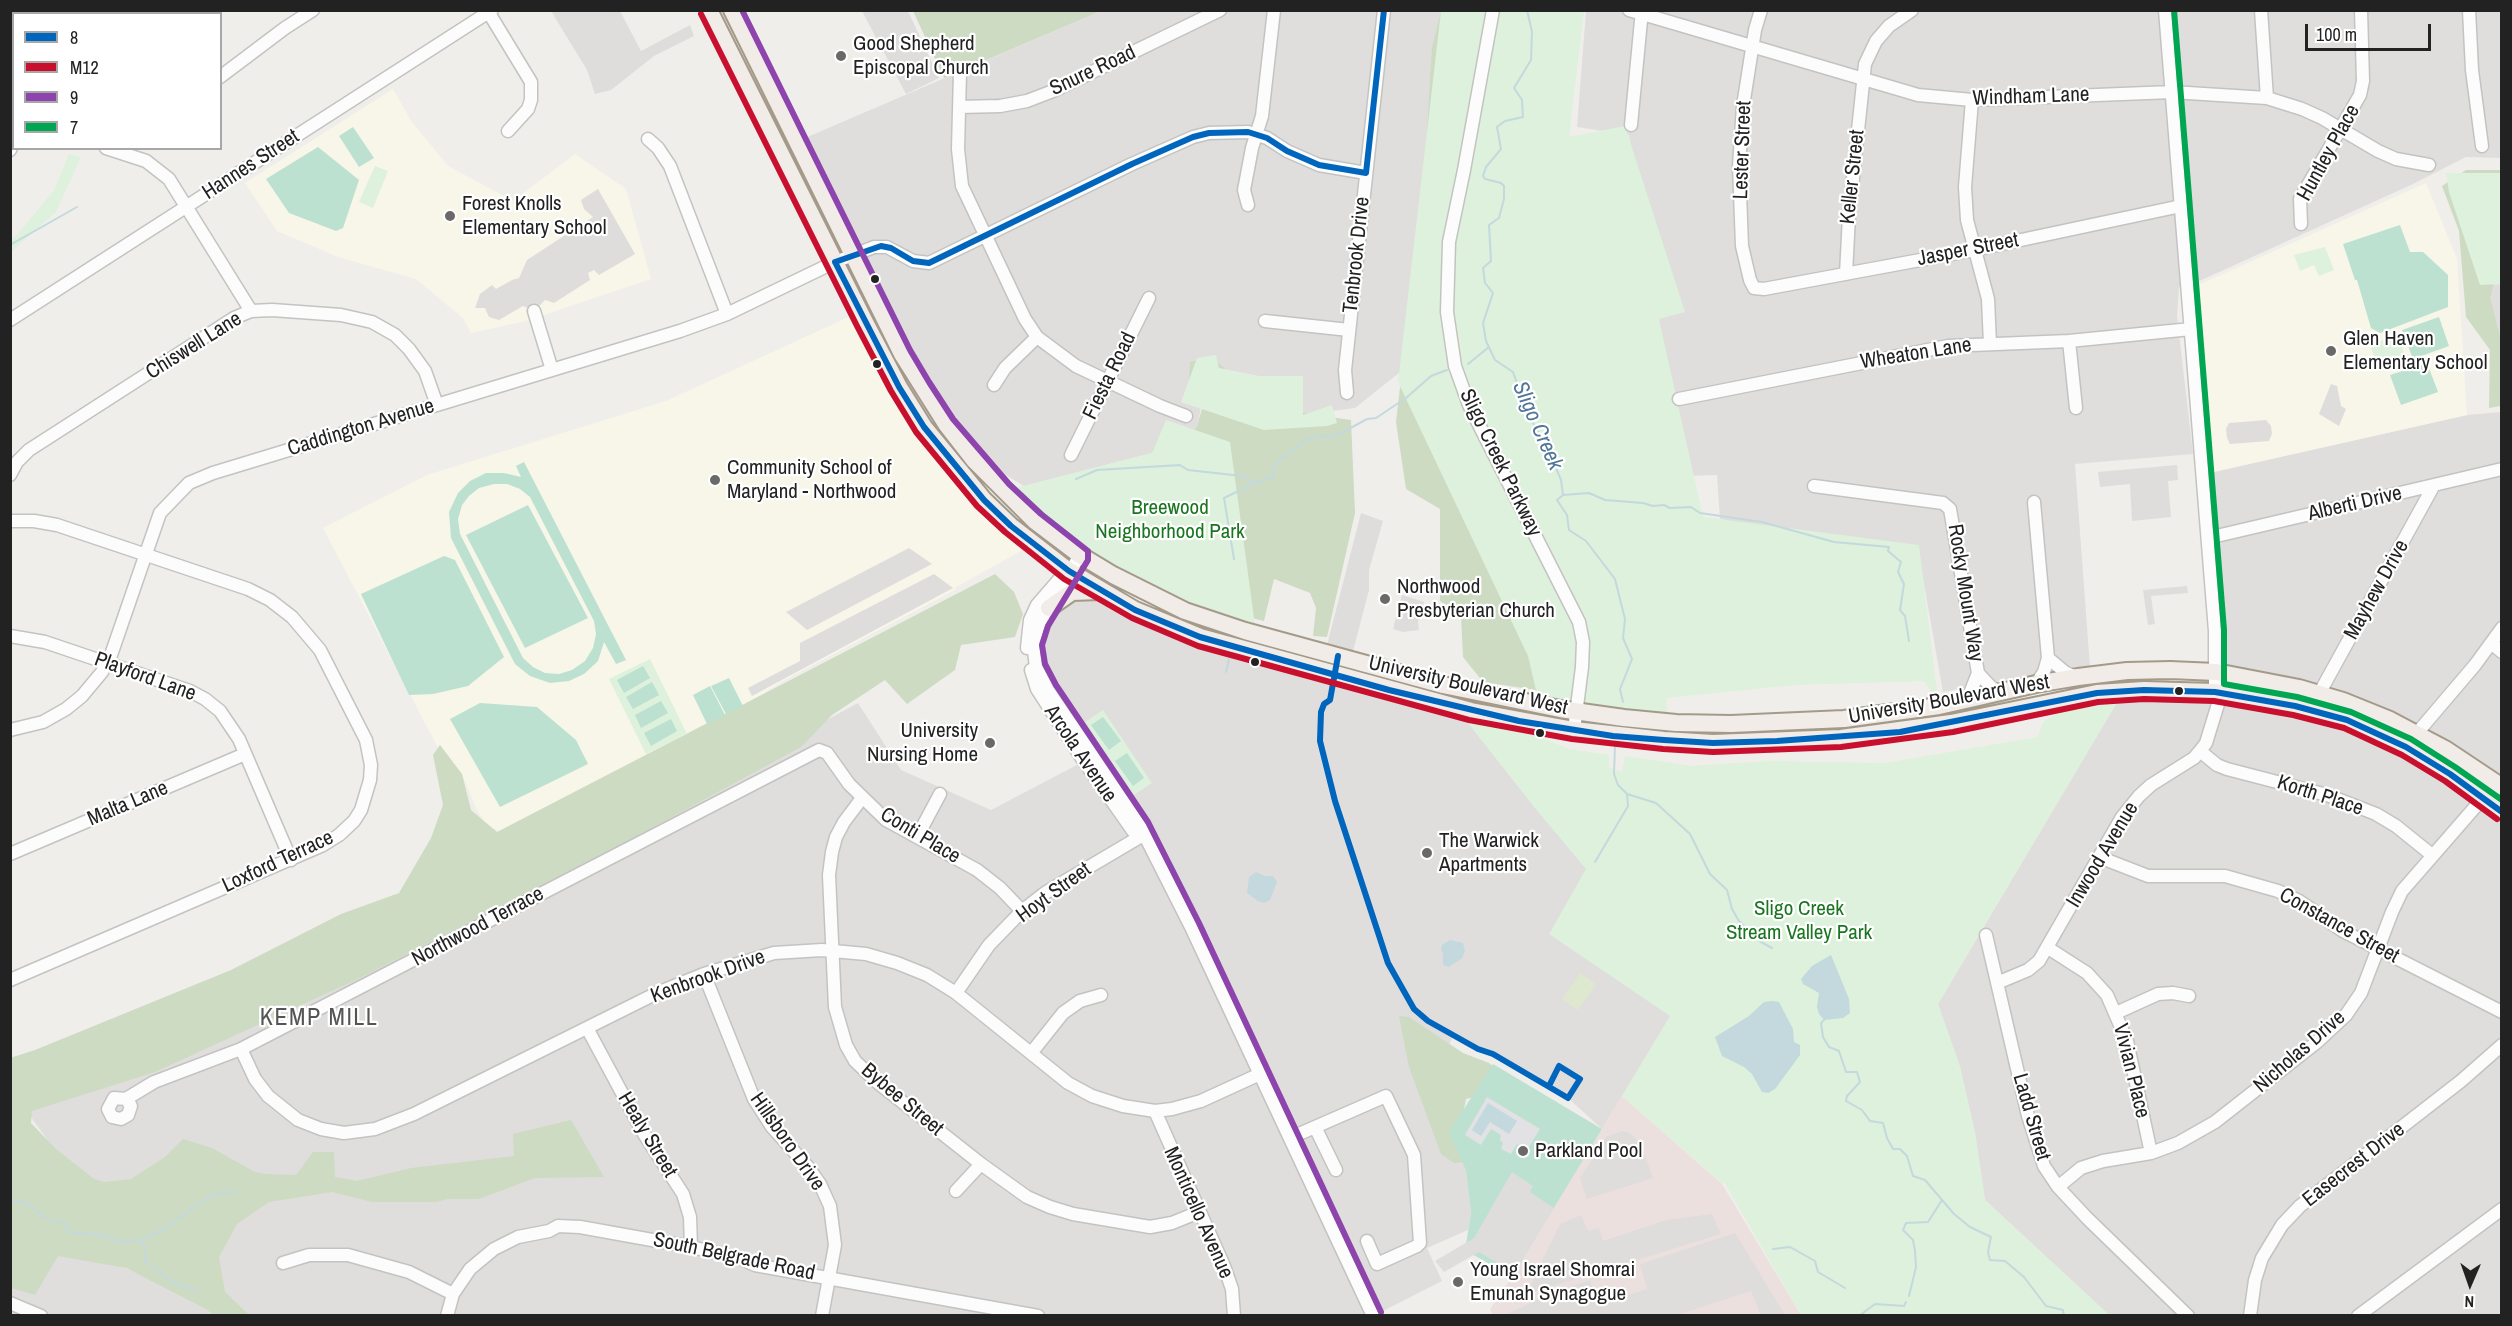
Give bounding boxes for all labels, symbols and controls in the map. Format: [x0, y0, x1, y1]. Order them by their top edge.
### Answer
legend [12, 12, 222, 150]
scale bar [2308, 12, 2434, 50]
text: 100 m [2316, 22, 2357, 47]
text: 8 [70, 25, 78, 50]
place label: Good Shepherd Episcopal Church [853, 31, 989, 81]
street label: Snure Road [1046, 40, 1140, 102]
marker: Good Shepherd Episcopal Church [834, 49, 848, 63]
text: M12 [70, 55, 99, 80]
street label: Windham Lane [1972, 82, 2090, 112]
text: 9 [70, 85, 78, 110]
street label: Lester Street [1729, 100, 1757, 200]
street label: Huntley Place [2292, 100, 2366, 206]
text: 7 [70, 115, 78, 140]
street label: Hannes Street [198, 124, 304, 206]
street label: Keller Street [1836, 129, 1870, 225]
place label: Forest Knolls Elementary School [462, 191, 607, 241]
street label: Tenbrook Drive [1338, 196, 1376, 314]
marker: Forest Knolls Elementary School [443, 209, 457, 223]
street label: Jasper Street [1915, 228, 2021, 272]
unlabelled marker [869, 273, 881, 285]
street label: Chiswell Lane [141, 307, 247, 385]
place label: Glen Haven Elementary School [2343, 326, 2488, 376]
street label: Fiesta Road [1078, 328, 1142, 424]
street label: Wheaton Lane [1859, 333, 1973, 375]
marker: Glen Haven Elementary School [2324, 344, 2338, 358]
unlabelled marker [871, 358, 883, 370]
water label: Sligo Creek [1506, 378, 1568, 474]
street label: Sligo Creek Parkway [1453, 385, 1547, 541]
street label: Caddington Avenue [285, 394, 437, 462]
place label: Community School of Maryland - Northwood [727, 455, 896, 505]
marker: Community School of Maryland - Northwood [708, 473, 722, 487]
street label: Alberti Drive [2306, 481, 2404, 527]
park label: Breewood Neighborhood Park [1095, 495, 1245, 545]
street label: Rocky Mount Way [1942, 522, 1988, 664]
street label: Mayhew Drive [2339, 536, 2415, 644]
place label: Northwood Presbyterian Church [1397, 574, 1555, 624]
marker: Northwood Presbyterian Church [1378, 592, 1392, 606]
street label: Playford Lane [91, 647, 199, 707]
street label: University Boulevard West [1366, 651, 1570, 721]
unlabelled marker [1249, 656, 1261, 668]
street label: University Boulevard West [1847, 670, 2051, 730]
unlabelled marker [2173, 685, 2185, 697]
street label: Arcola Avenue [1038, 701, 1122, 807]
place label: University Nursing Home [867, 718, 978, 768]
unlabelled marker [1534, 727, 1546, 739]
marker: University Nursing Home [983, 736, 997, 750]
street label: Korth Place [2274, 770, 2366, 822]
street label: Malta Lane [84, 776, 172, 832]
street label: Inwood Avenue [2062, 798, 2144, 912]
street label: Conti Place [875, 802, 965, 870]
street label: Loxford Terrace [218, 825, 338, 899]
place label: The Warwick Apartments [1439, 828, 1539, 878]
marker: The Warwick Apartments [1420, 846, 1434, 860]
street label: Hoyt Street [1012, 857, 1096, 929]
street label: Northwood Terrace [408, 882, 548, 972]
street label: Constance Street [2275, 883, 2403, 969]
park label: Sligo Creek Stream Valley Park [1726, 896, 1872, 946]
street label: Kenbrook Drive [647, 945, 769, 1009]
district label: KEMP MILL [260, 1005, 378, 1033]
street label: Nicholas Drive [2249, 1005, 2351, 1099]
street label: Vivian Place [2107, 1021, 2155, 1121]
street label: Bybee Street [856, 1058, 948, 1142]
street label: Ladd Street [2007, 1071, 2055, 1163]
street label: Healy Street [612, 1088, 682, 1182]
street label: Hillsboro Drive [744, 1088, 830, 1196]
street label: Easecrest Drive [2298, 1117, 2410, 1213]
place label: Parkland Pool [1535, 1138, 1642, 1164]
street label: Monticello Avenue [1158, 1143, 1238, 1283]
marker: Parkland Pool [1516, 1144, 1530, 1158]
street label: South Belgrade Road [651, 1228, 817, 1286]
north arrow [2440, 1254, 2500, 1314]
place label: Young Israel Shomrai Emunah Synagogue [1470, 1257, 1635, 1307]
marker: Young Israel Shomrai Emunah Synagogue [1451, 1275, 1465, 1289]
text: N [2464, 1291, 2475, 1313]

